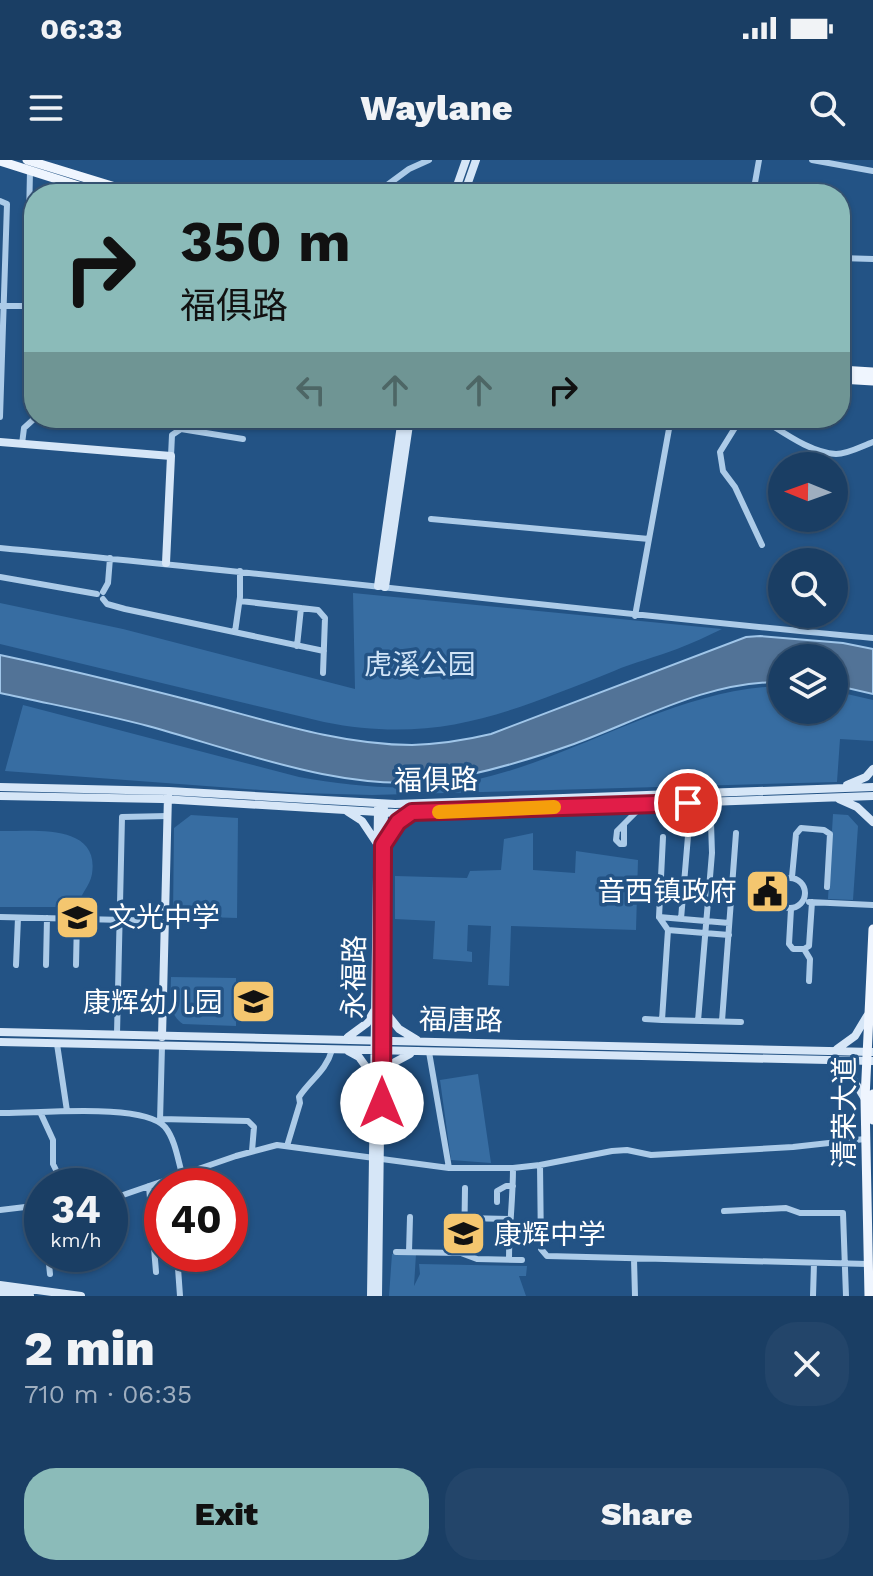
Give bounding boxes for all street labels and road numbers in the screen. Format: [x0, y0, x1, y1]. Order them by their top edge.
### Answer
street label: 福俱路 [394, 763, 478, 797]
street label: 永福路 [337, 935, 371, 1019]
street label: 福唐路 [419, 1003, 503, 1037]
street label: 清荣大道 [828, 1056, 861, 1168]

